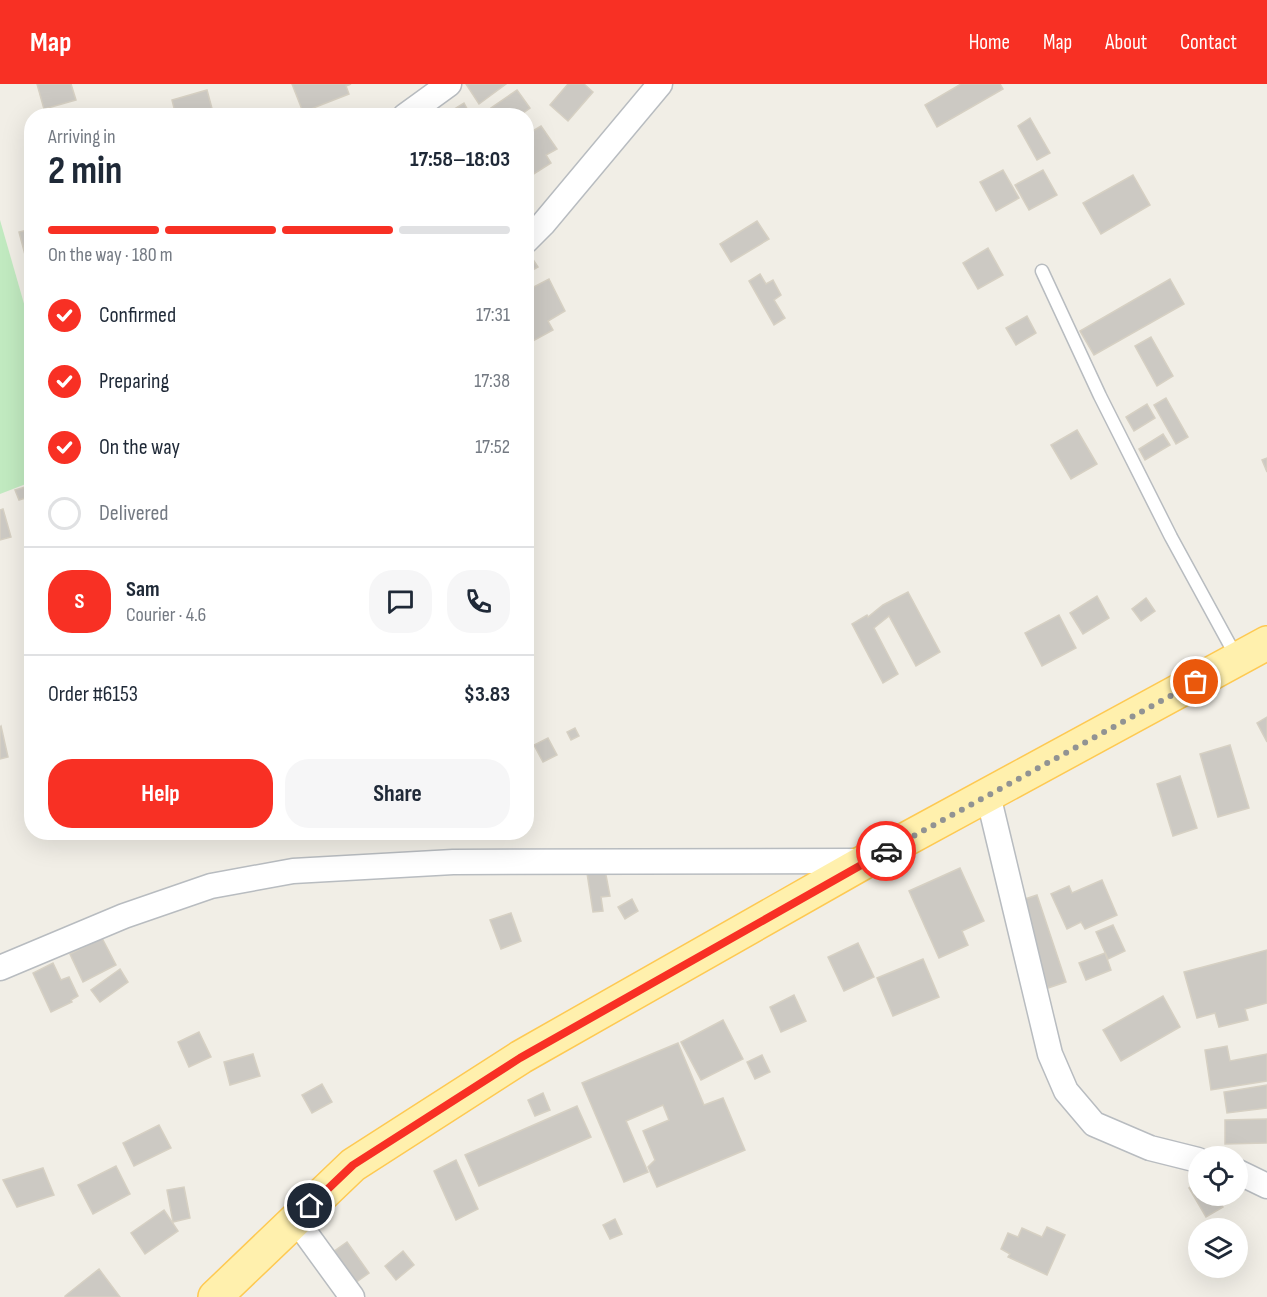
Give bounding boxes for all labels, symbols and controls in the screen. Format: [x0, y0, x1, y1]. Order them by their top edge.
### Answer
text: Map [30, 26, 71, 59]
text: Home [969, 30, 1010, 55]
text: Map [1043, 30, 1072, 55]
text: About [1105, 30, 1147, 55]
text: Contact [1180, 30, 1237, 55]
text: Arriving in [48, 125, 116, 149]
text: 17:58–18:03 [410, 146, 510, 173]
text: 2 min [48, 148, 122, 195]
text: On the way · 180 m [48, 243, 173, 267]
icon: check [48, 299, 81, 332]
text: Confirmed [99, 302, 176, 329]
text: 17:31 [476, 303, 510, 327]
icon: check [48, 365, 81, 398]
text: Preparing [99, 368, 169, 395]
text: 17:38 [474, 369, 510, 393]
icon: check [48, 431, 81, 464]
text: On the way [99, 434, 180, 461]
text: 17:52 [475, 435, 510, 459]
text: Delivered [99, 500, 168, 527]
button: chat [369, 570, 432, 633]
button: phone [447, 570, 510, 633]
text: Sam [126, 576, 160, 603]
text: S [75, 588, 84, 615]
text: Courier · 4.6 [126, 603, 206, 627]
pin [1170, 656, 1221, 707]
icon: bag [1179, 665, 1212, 698]
text: Order #6153 [48, 681, 138, 708]
text: $3.83 [464, 681, 510, 708]
button: Help [48, 759, 273, 828]
button: Share [285, 759, 510, 828]
courier [856, 821, 916, 881]
icon: car [870, 835, 903, 868]
map controls [1188, 1146, 1248, 1278]
button: locate [1188, 1146, 1248, 1206]
pin [284, 1180, 335, 1231]
icon: home [293, 1189, 326, 1222]
button: layers [1188, 1218, 1248, 1278]

